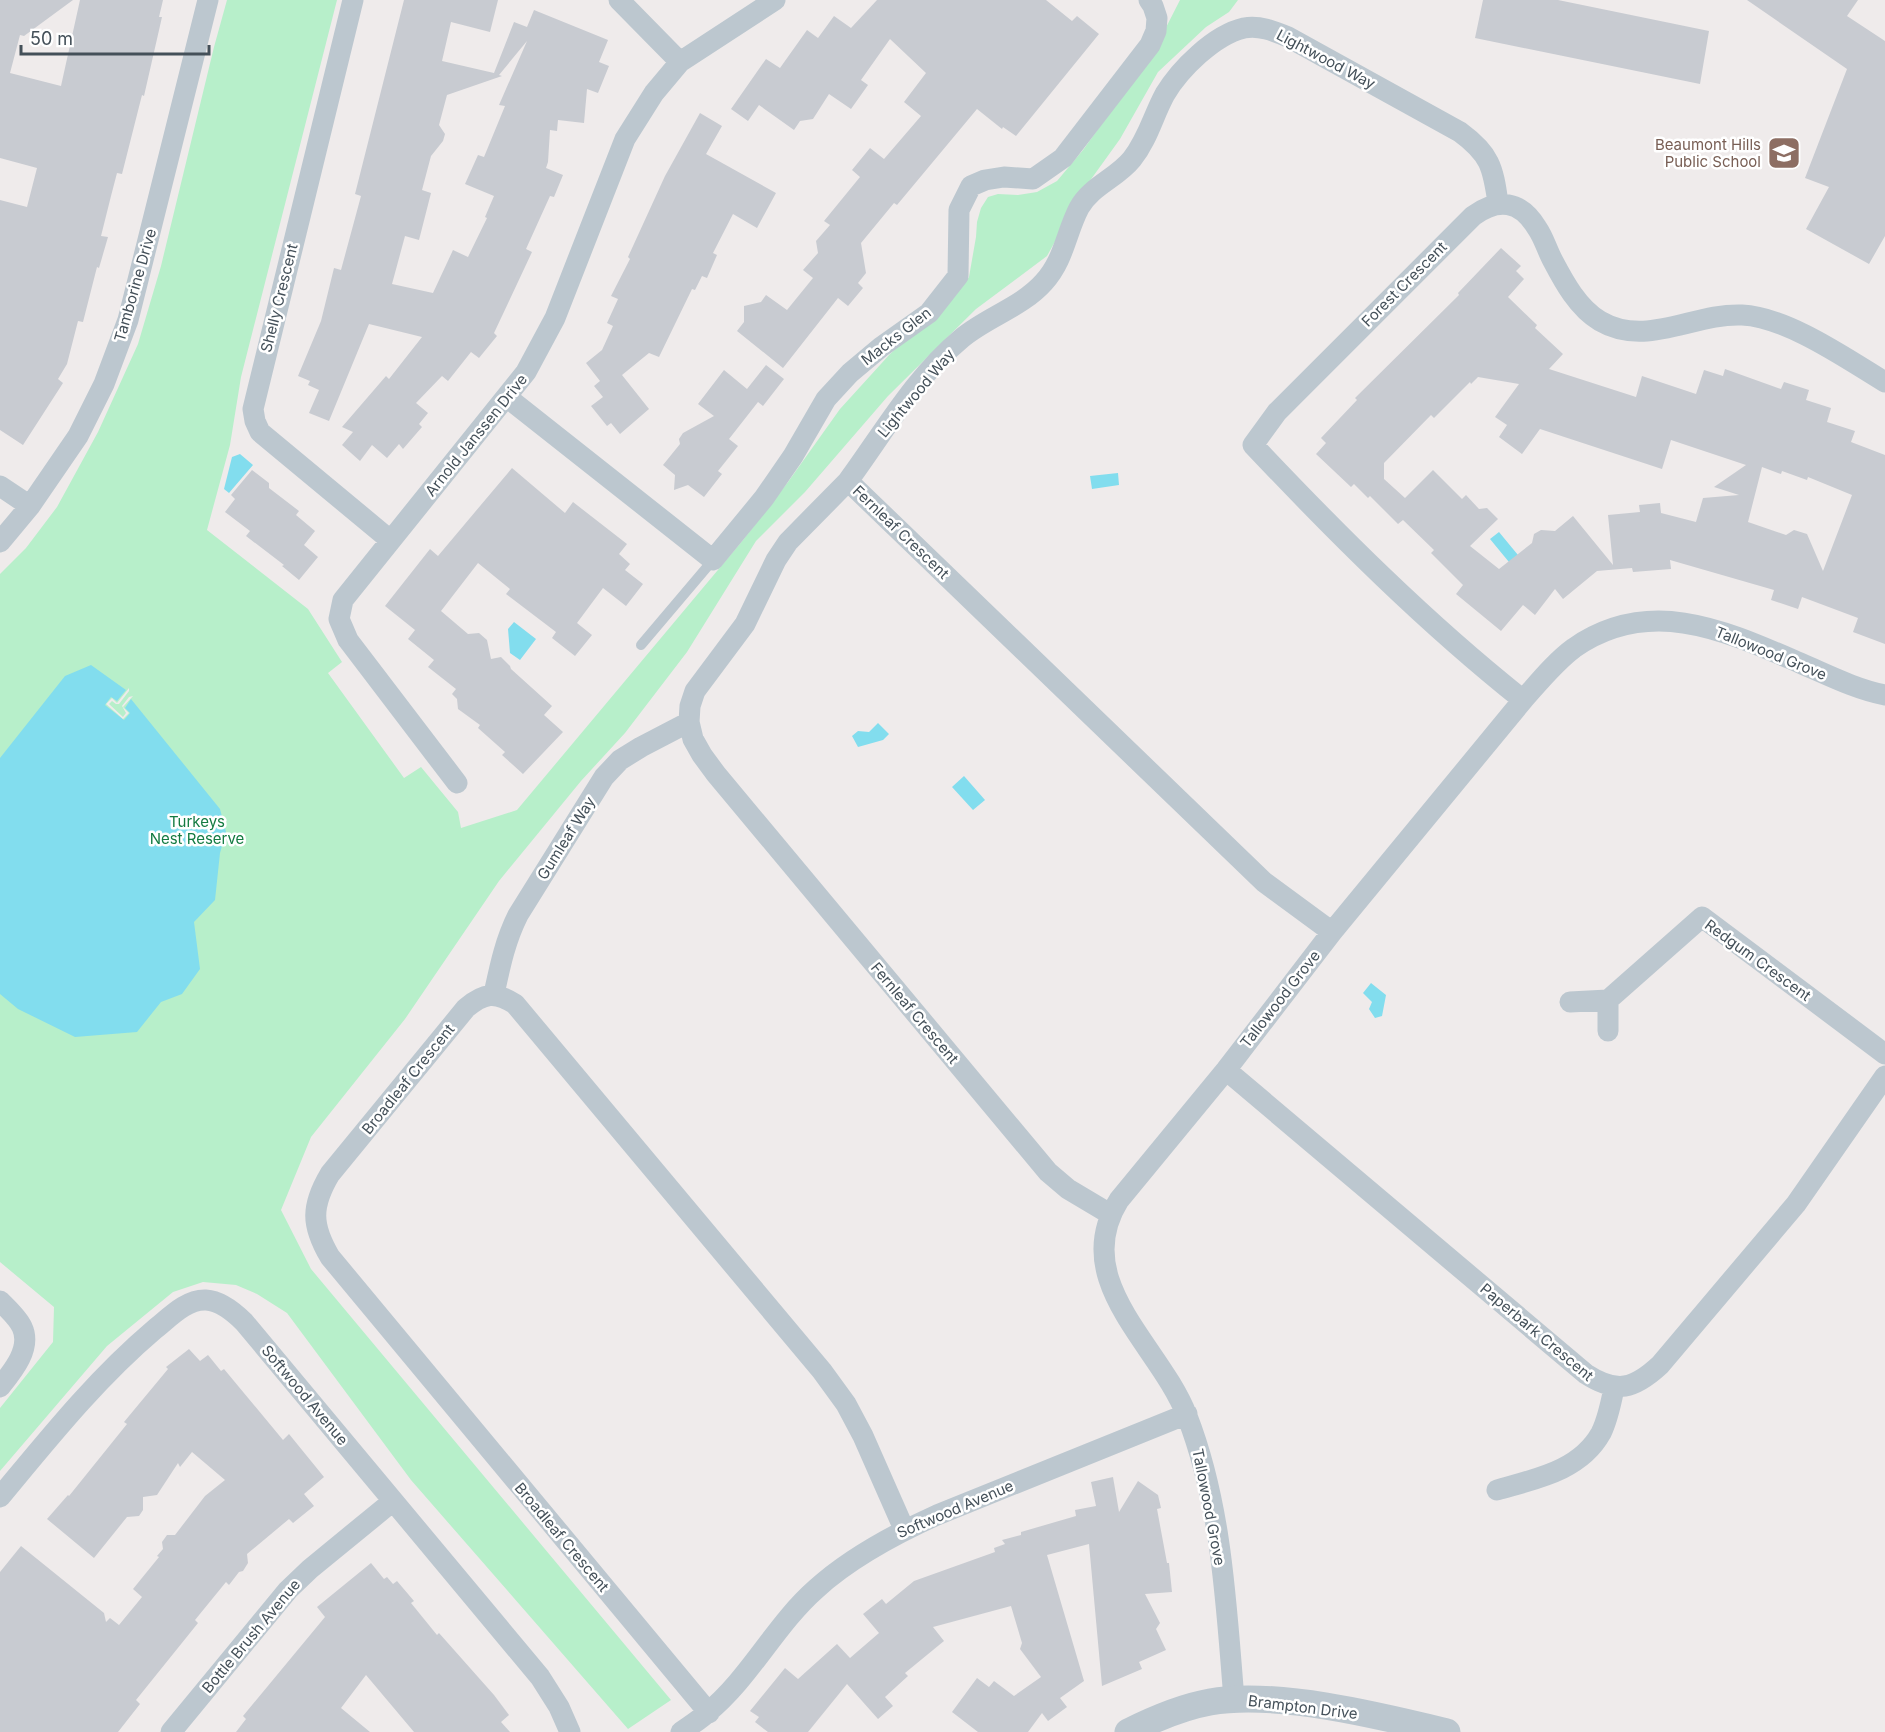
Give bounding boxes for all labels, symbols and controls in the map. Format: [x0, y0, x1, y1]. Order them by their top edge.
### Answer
scale bar [21, 18, 208, 56]
street label: Lightwood Way [1273, 25, 1379, 93]
text: 50 m [30, 28, 73, 49]
place label: Beaumont Hills Public School [1655, 135, 1761, 171]
school or university icon: Beaumont Hills Public School [1766, 135, 1802, 171]
street label: Tamborine Drive [110, 226, 160, 344]
street label: Forest Crescent [1357, 237, 1451, 331]
street label: Shelly Crescent [256, 242, 302, 354]
street label: Macks Glen [857, 303, 935, 369]
street label: Lightwood Way [874, 345, 959, 441]
street label: Arnold Janssen Drive [421, 370, 531, 500]
street label: Fernleaf Crescent [849, 481, 953, 583]
street label: Tallowood Grove [1712, 622, 1830, 684]
street label: Gumleaf Way [533, 792, 599, 883]
park label: Turkeys Nest Reserve [150, 812, 244, 848]
street label: Redgum Crescent [1701, 915, 1815, 1005]
street label: Tallowood Grove [1236, 946, 1324, 1052]
street label: Fernleaf Crescent [867, 958, 963, 1068]
street label: Broadleaf Crescent [358, 1020, 458, 1138]
street label: Paperbark Crescent [1476, 1279, 1598, 1385]
street label: Softwood Avenue [258, 1341, 352, 1449]
street label: Tallowood Grove [1188, 1447, 1230, 1567]
street label: Softwood Avenue [894, 1476, 1016, 1542]
street label: Broadleaf Crescent [511, 1479, 613, 1596]
street label: Bottle Brush Avenue [198, 1575, 304, 1697]
street label: Brampton Drive [1247, 1691, 1359, 1723]

